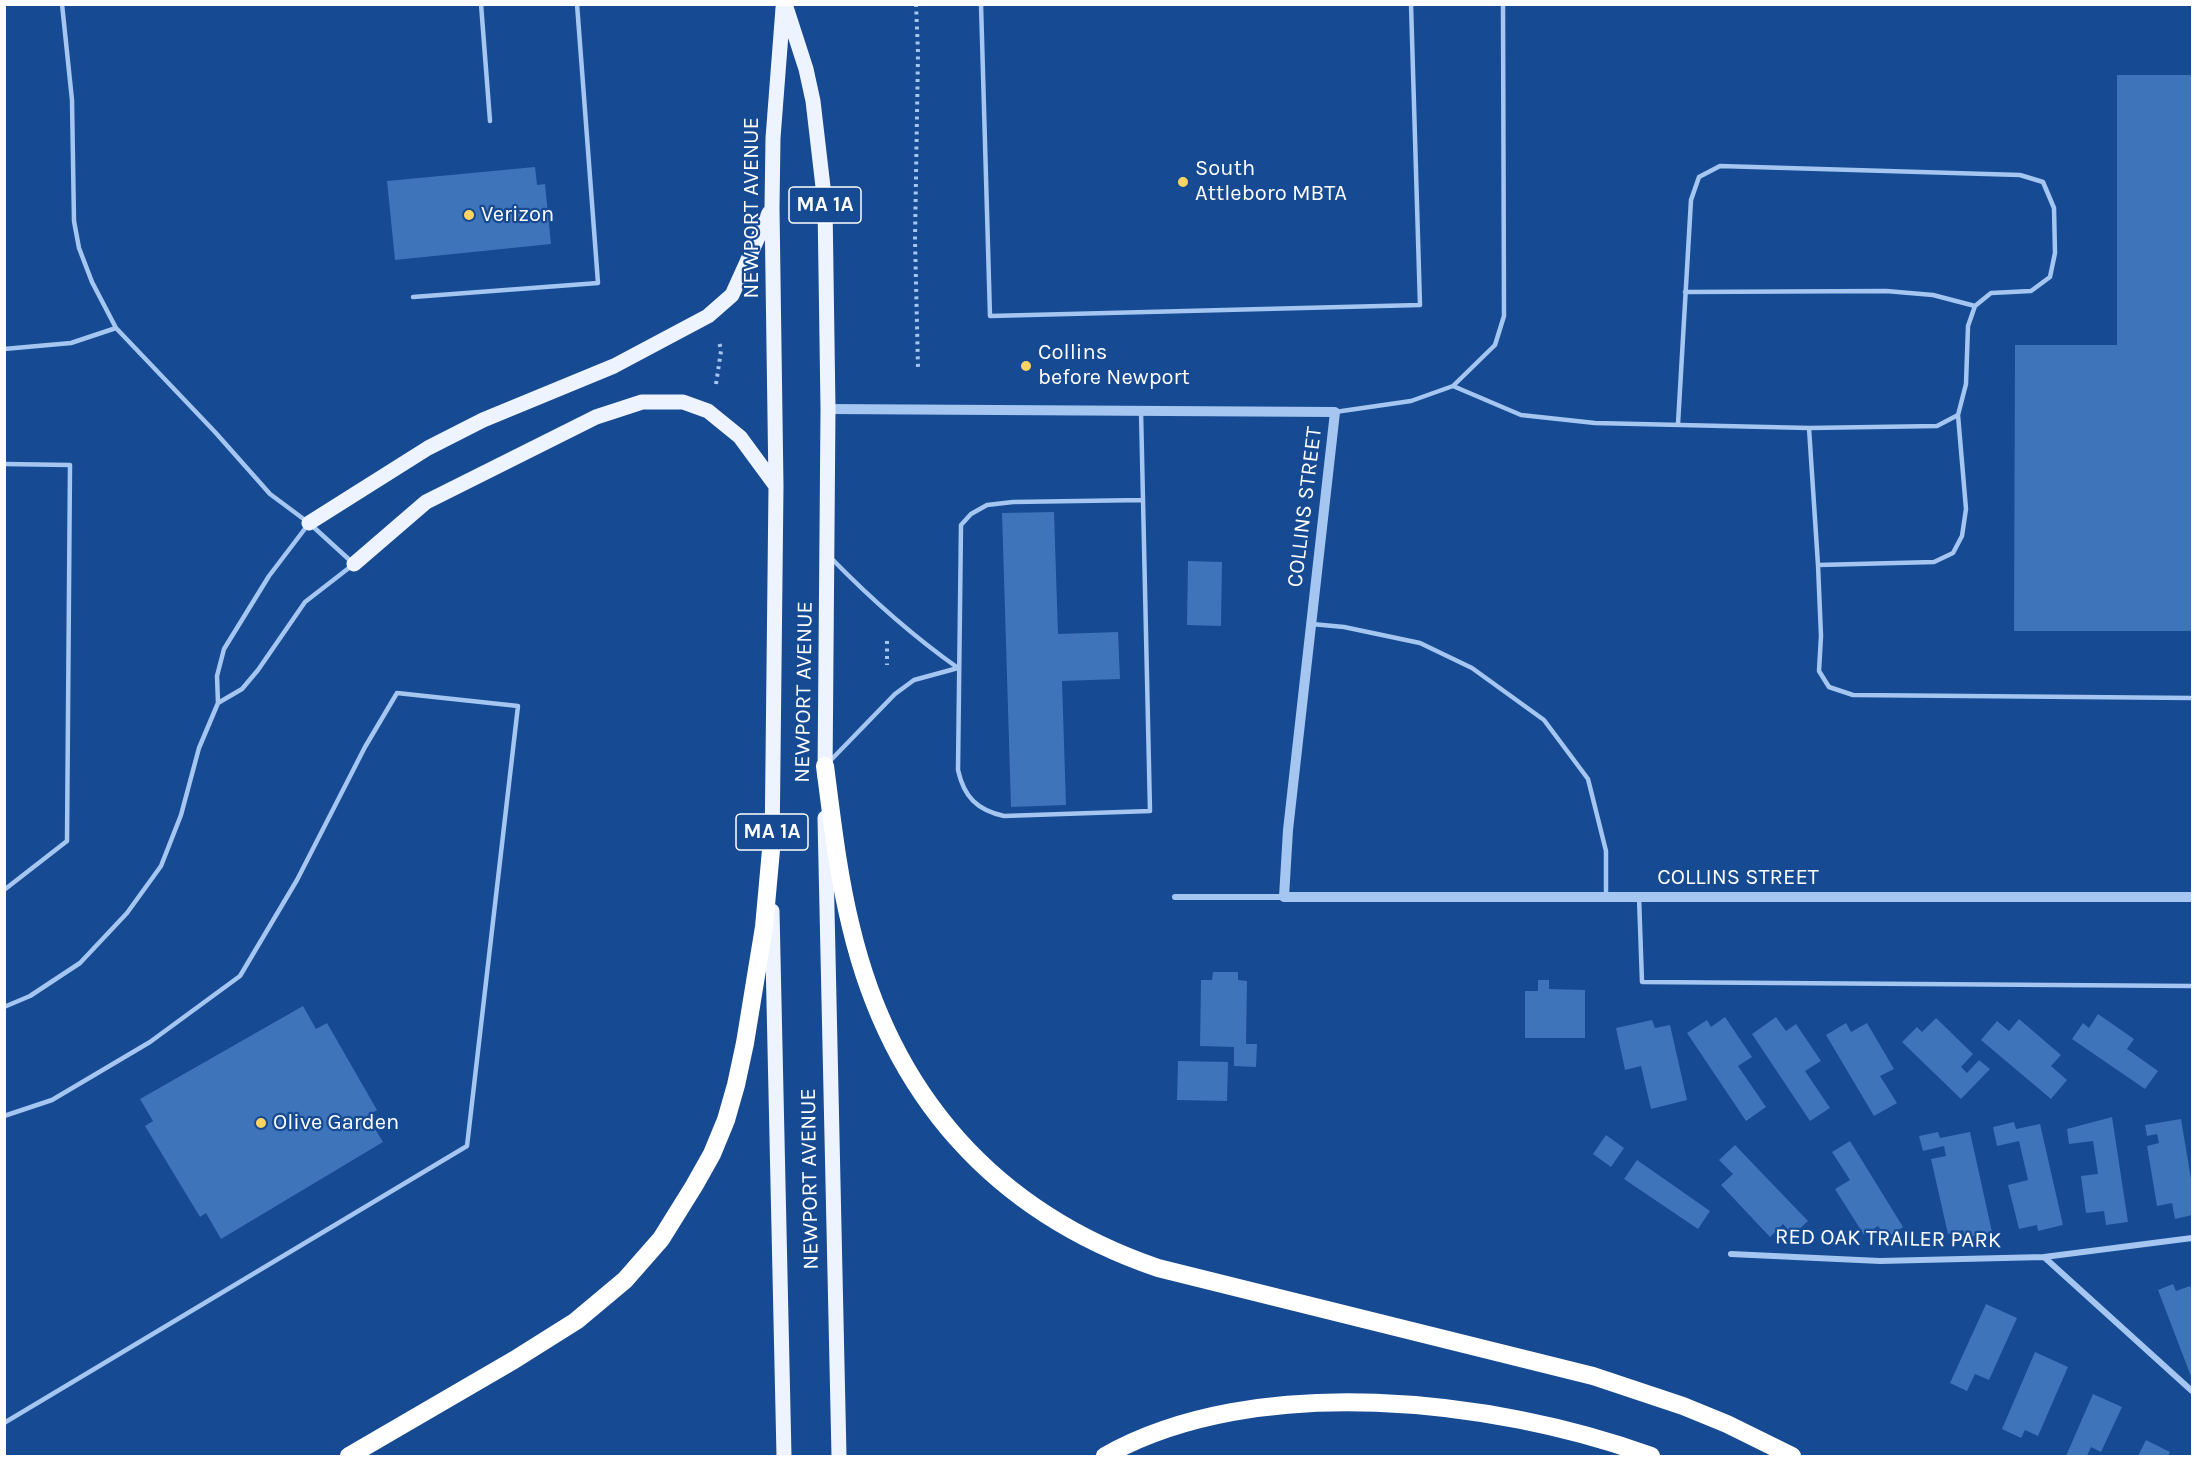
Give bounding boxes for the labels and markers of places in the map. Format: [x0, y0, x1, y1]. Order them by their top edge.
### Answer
place label: South Attleboro MBTA [1195, 156, 1347, 208]
marker: South Attleboro MBTA [1176, 175, 1190, 189]
place label: Verizon [481, 202, 554, 228]
marker: Verizon [462, 208, 476, 222]
place label: Collins before Newport [1038, 340, 1190, 392]
marker: Collins before Newport [1019, 359, 1033, 373]
place label: Olive Garden [273, 1110, 399, 1136]
marker: Olive Garden [254, 1116, 268, 1130]

